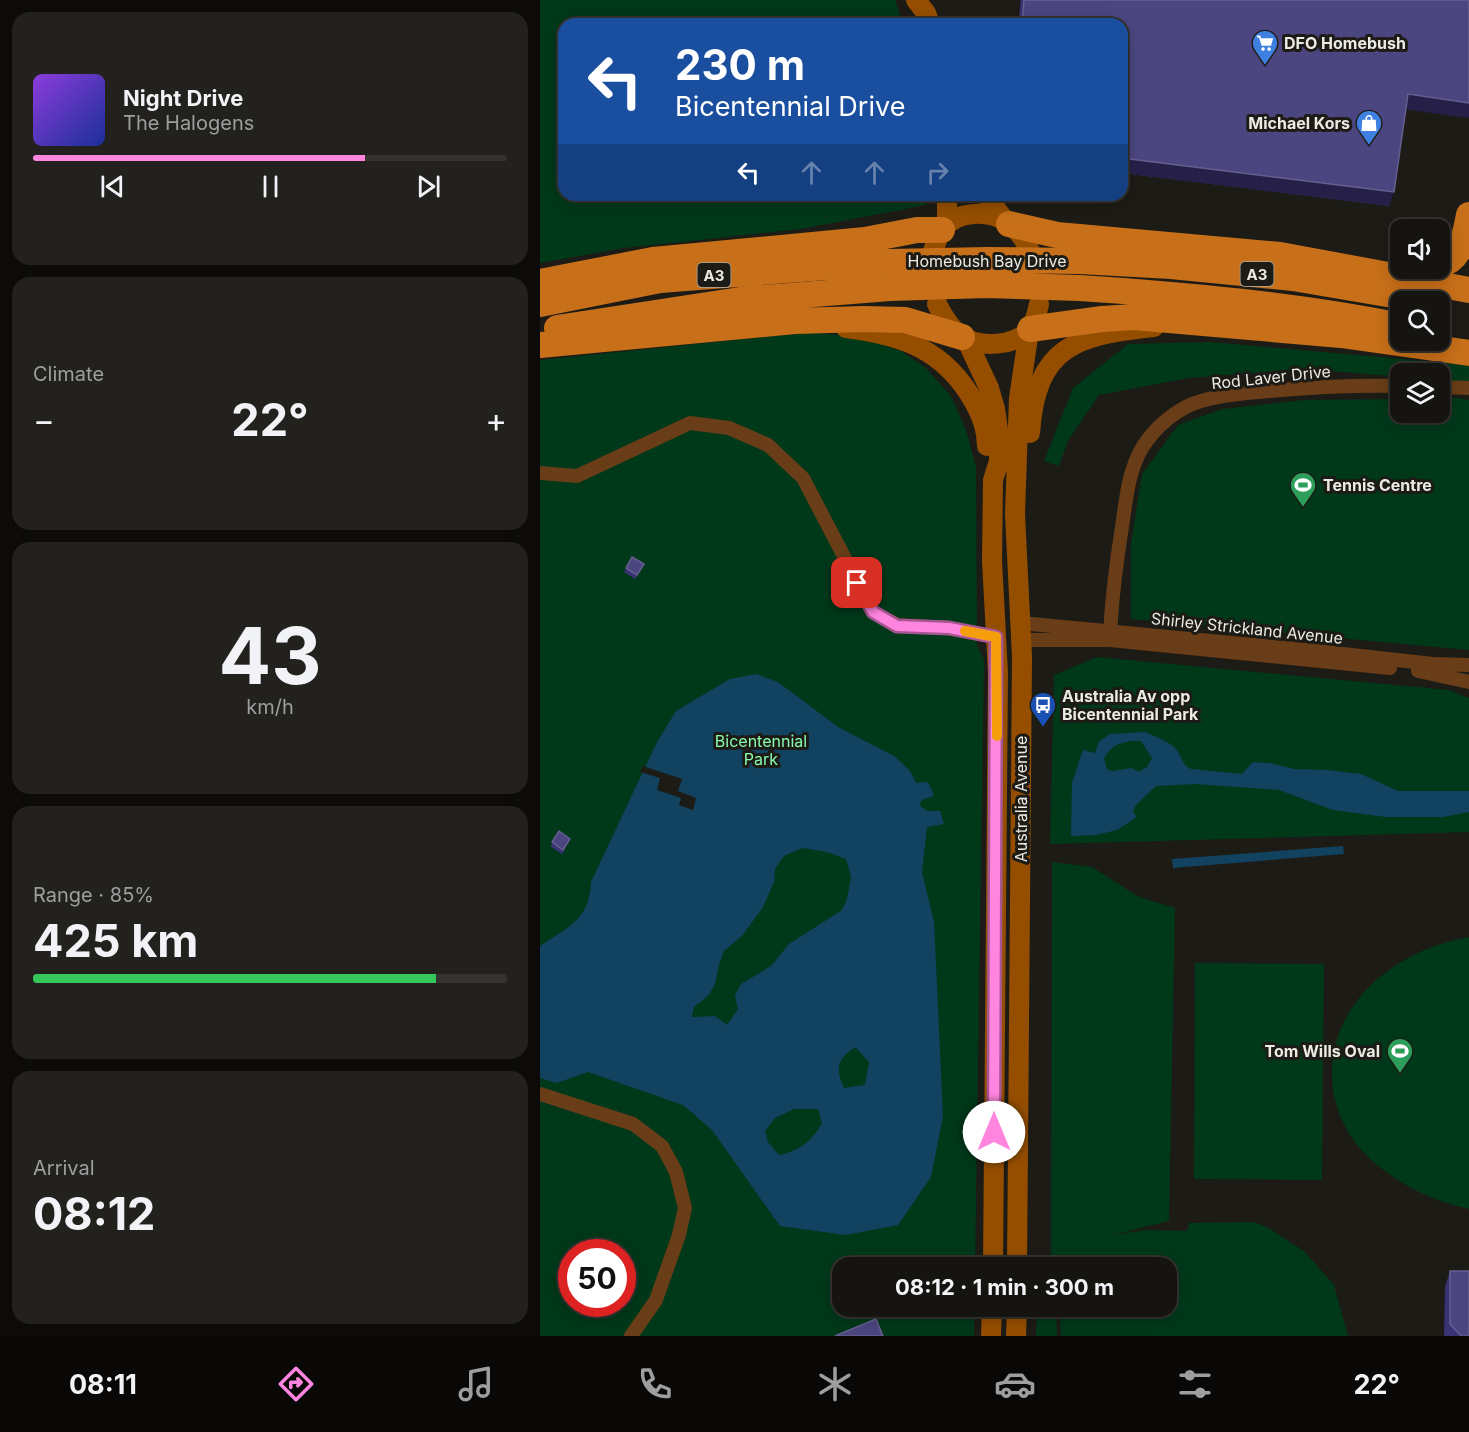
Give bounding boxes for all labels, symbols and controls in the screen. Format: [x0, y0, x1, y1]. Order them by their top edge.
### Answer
supermarket icon: DFO Homebush [1250, 28, 1280, 66]
place label: DFO Homebush [1284, 33, 1406, 53]
text: 230 m [675, 39, 805, 90]
icon: left [576, 42, 654, 120]
text: Night Drive [123, 85, 243, 111]
text: Bicentennial Drive [675, 90, 905, 123]
shop icon: Michael Kors [1354, 108, 1384, 146]
text: The Halogens [123, 111, 254, 135]
place label: Michael Kors [1248, 113, 1350, 133]
icon: left [732, 156, 765, 189]
icon: ahead [795, 156, 828, 189]
icon: ahead [858, 156, 891, 189]
icon: right [921, 156, 954, 189]
icon: previous [96, 170, 129, 203]
icon: pause [254, 170, 287, 203]
icon: next [412, 170, 445, 203]
map controls [1390, 219, 1450, 423]
button: sound [1390, 219, 1450, 279]
street label: Homebush Bay Drive [908, 251, 1066, 271]
road number: A3 [1240, 262, 1274, 286]
road number: A3 [698, 263, 730, 287]
button: search [1390, 291, 1450, 351]
street label: Rod Laver Drive [1210, 361, 1332, 393]
text: Climate [33, 362, 104, 386]
button: layers [1390, 363, 1450, 423]
text: 22° [231, 392, 309, 447]
text: − [33, 400, 55, 440]
text: + [485, 400, 507, 440]
sports icon: Tennis Centre [1288, 470, 1318, 508]
place label: Tennis Centre [1323, 475, 1432, 495]
pin [831, 557, 882, 608]
icon: arrive [840, 566, 873, 599]
text: 43 [218, 608, 322, 703]
street label: Shirley Strickland Avenue [1150, 608, 1344, 648]
place label: Australia Av opp Bicentennial Park [1062, 686, 1199, 724]
bus stop icon: Australia Av opp Bicentennial Park [1028, 690, 1058, 728]
text: km/h [246, 695, 294, 719]
park label: Bicentennial Park [715, 731, 807, 769]
street label: Australia Avenue [1011, 736, 1031, 862]
text: Range · 85% [33, 883, 154, 907]
text: 425 km [33, 913, 198, 968]
sports icon: Tom Wills Oval [1385, 1036, 1415, 1074]
place label: Tom Wills Oval [1265, 1041, 1380, 1061]
position arrow [962, 1100, 1026, 1164]
text: Arrival [33, 1156, 95, 1180]
text: 08:12 [33, 1186, 155, 1241]
speed limit sign: 50 [558, 1239, 636, 1317]
text: 08:12 · 1 min · 300 m [895, 1274, 1114, 1300]
icon: directions [275, 1363, 317, 1405]
icon: music [455, 1363, 497, 1405]
icon: phone [634, 1363, 676, 1405]
icon: climate [814, 1363, 856, 1405]
icon: car [994, 1363, 1036, 1405]
icon: filters [1174, 1363, 1216, 1405]
text: 08:11 [69, 1368, 137, 1401]
text: 22° [1354, 1368, 1400, 1401]

